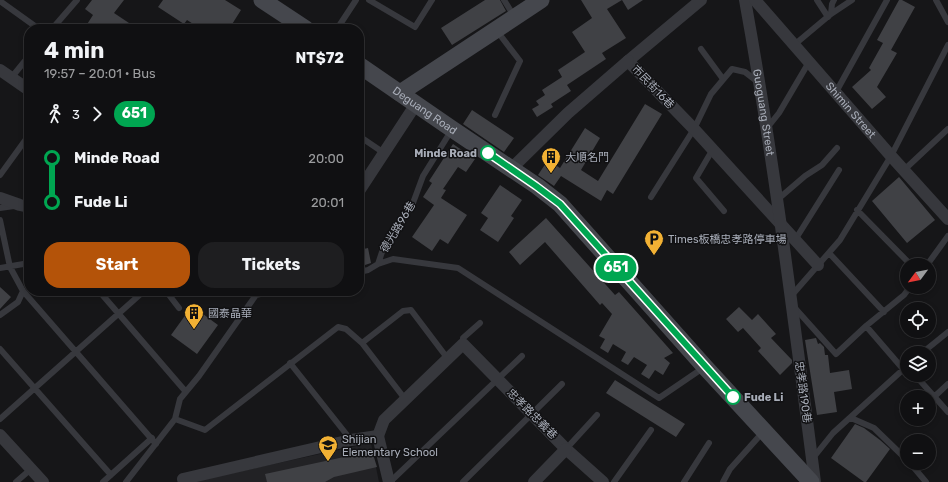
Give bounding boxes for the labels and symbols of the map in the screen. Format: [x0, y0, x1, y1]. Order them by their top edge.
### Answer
street label: 市民街16巷 [629, 63, 677, 111]
street label: Guoguang Street [751, 68, 777, 157]
street label: Shimin Street [823, 79, 879, 141]
street label: Deguang Road [390, 84, 459, 137]
marker: Minde Road [480, 145, 496, 161]
building icon: 大順名門 [540, 146, 562, 174]
place label: Minde Road [414, 147, 477, 160]
place label: 大順名門 [565, 151, 609, 164]
street label: 德光路96巷 [378, 199, 418, 255]
parking icon: Times板橋忠孝路停車場 [643, 228, 665, 256]
place label: Times板橋忠孝路停車場 [668, 233, 787, 246]
line badge: 651 [593, 255, 639, 281]
north arrow [900, 258, 936, 294]
building icon: 國泰晶華 [183, 302, 205, 330]
place label: 國泰晶華 [208, 307, 252, 320]
street label: 忠孝路190巷 [792, 360, 814, 424]
street label: 忠孝路忠義巷 [504, 386, 560, 442]
marker: Fude Li [725, 389, 741, 405]
place label: Fude Li [744, 391, 783, 404]
place label: Shijian Elementary School [342, 433, 438, 459]
school or university icon: Shijian Elementary School [317, 434, 339, 462]

